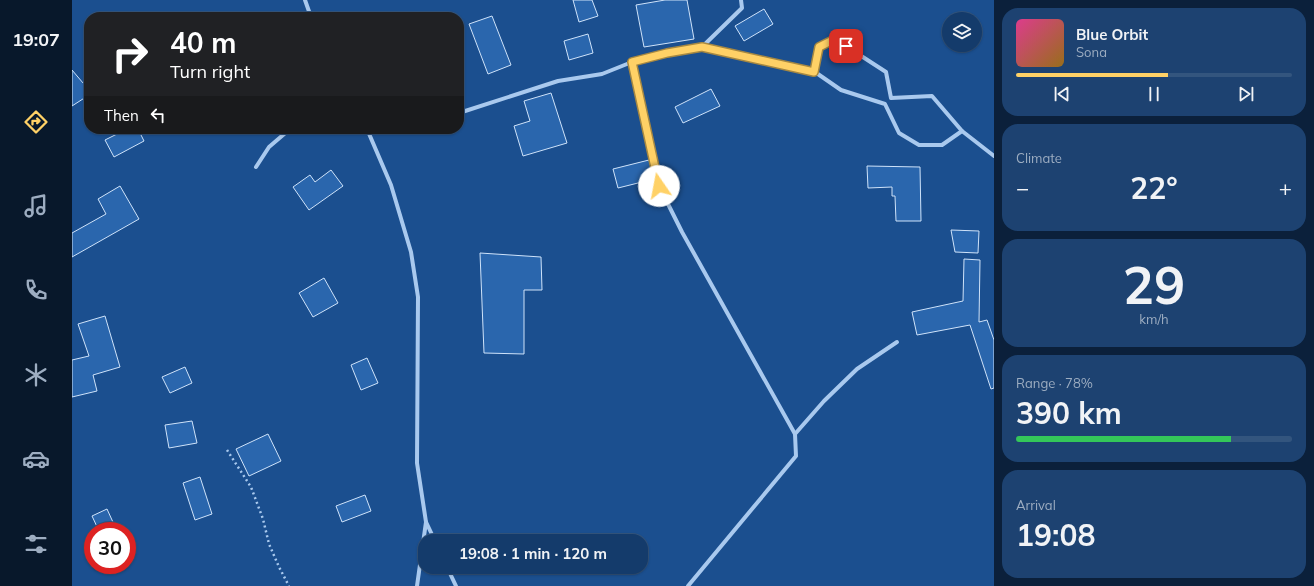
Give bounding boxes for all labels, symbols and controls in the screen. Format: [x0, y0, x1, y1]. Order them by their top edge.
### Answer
map controls [942, 12, 982, 52]
button: layers [942, 12, 982, 52]
text: 40 m [170, 25, 236, 60]
text: Blue Orbit [1076, 25, 1148, 44]
text: 19:07 [12, 28, 60, 51]
icon: right [104, 28, 156, 80]
pin [829, 29, 863, 63]
icon: arrive [835, 35, 857, 57]
text: Sona [1076, 44, 1107, 60]
text: Turn right [170, 60, 250, 83]
icon: previous [1051, 83, 1073, 105]
icon: pause [1143, 83, 1165, 105]
icon: next [1235, 83, 1257, 105]
icon: left [147, 104, 169, 126]
text: Then [104, 106, 139, 125]
icon: directions [22, 108, 50, 136]
text: Climate [1016, 150, 1062, 166]
position arrow [638, 165, 680, 207]
text: 22° [1130, 169, 1178, 207]
text: − [1016, 174, 1029, 202]
text: + [1279, 174, 1292, 202]
icon: music [22, 192, 50, 220]
text: 29 [1123, 252, 1185, 317]
icon: phone [22, 276, 50, 304]
text: km/h [1139, 311, 1169, 327]
icon: climate [22, 361, 50, 389]
text: Range · 78% [1016, 375, 1093, 391]
text: 390 km [1016, 394, 1122, 432]
icon: car [22, 445, 50, 473]
text: Arrival [1016, 497, 1056, 513]
text: 19:08 [1016, 516, 1095, 554]
speed limit sign: 30 [84, 522, 136, 574]
icon: filters [22, 530, 50, 558]
text: 19:08 · 1 min · 120 m [459, 544, 607, 563]

